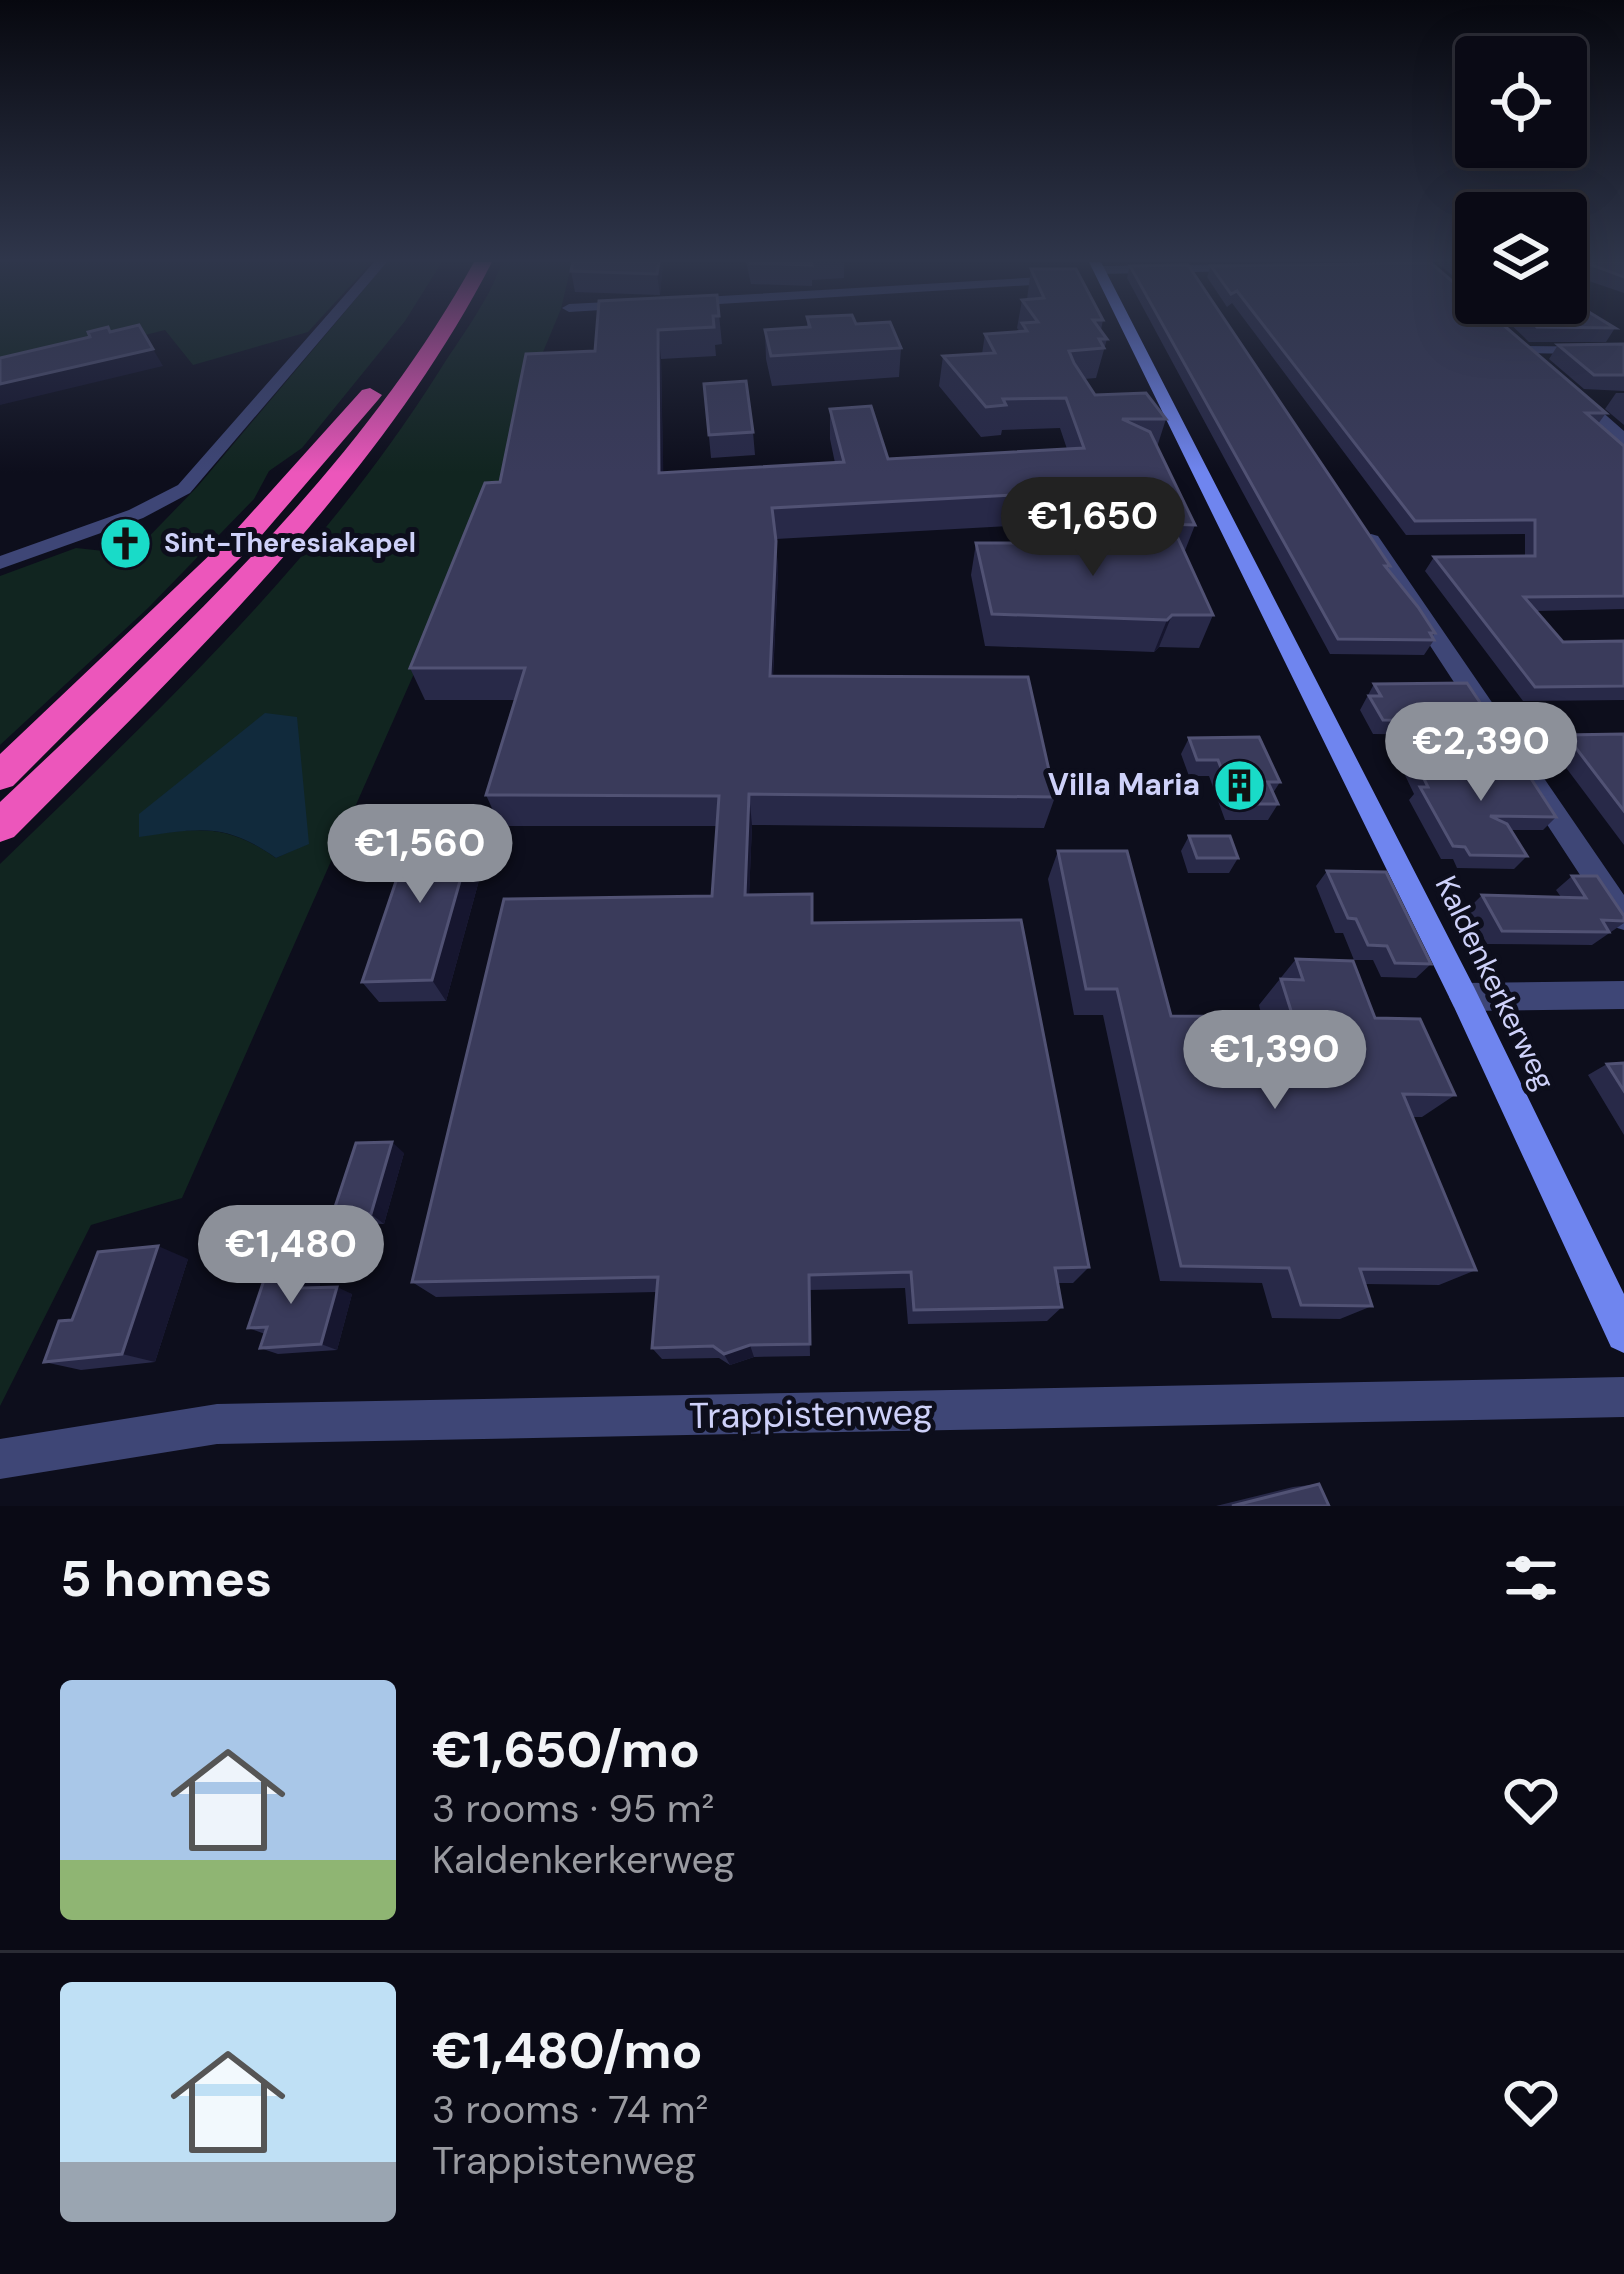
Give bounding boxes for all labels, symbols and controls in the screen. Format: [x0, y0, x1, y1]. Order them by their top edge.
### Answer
map controls [1455, 36, 1587, 324]
button: locate [1455, 36, 1587, 168]
button: layers [1455, 192, 1587, 324]
pin: €1,650 [995, 477, 1191, 579]
text: €1,650 [1028, 490, 1158, 541]
church icon: Sint-Theresiakapel [97, 515, 153, 571]
place label: Sint-Theresiakapel [164, 525, 416, 560]
pin: €2,390 [1383, 702, 1579, 804]
text: €2,390 [1412, 715, 1550, 766]
building icon: Villa Maria [1211, 757, 1267, 813]
place label: Villa Maria [1048, 765, 1200, 804]
pin: €1,560 [322, 804, 518, 906]
text: €1,560 [354, 817, 486, 868]
street label: Kaldenkerkerweg [1427, 869, 1564, 1096]
pin: €1,390 [1177, 1010, 1373, 1112]
text: €1,390 [1210, 1023, 1340, 1074]
pin: €1,480 [193, 1205, 389, 1307]
text: €1,480 [225, 1218, 357, 1269]
street label: Trappistenweg [689, 1388, 933, 1439]
text: 5 homes [60, 1545, 272, 1612]
icon: filters [1498, 1545, 1564, 1611]
text: €1,650/mo [432, 1716, 700, 1783]
icon: home [156, 1728, 300, 1872]
icon: heart [1498, 1767, 1564, 1833]
text: 3 rooms · 95 m² [432, 1783, 714, 1834]
text: Kaldenkerkerweg [432, 1834, 735, 1885]
text: €1,480/mo [432, 2017, 703, 2084]
icon: home [156, 2030, 300, 2174]
icon: heart [1498, 2069, 1564, 2135]
text: 3 rooms · 74 m² [432, 2084, 708, 2135]
text: Trappistenweg [432, 2135, 696, 2186]

